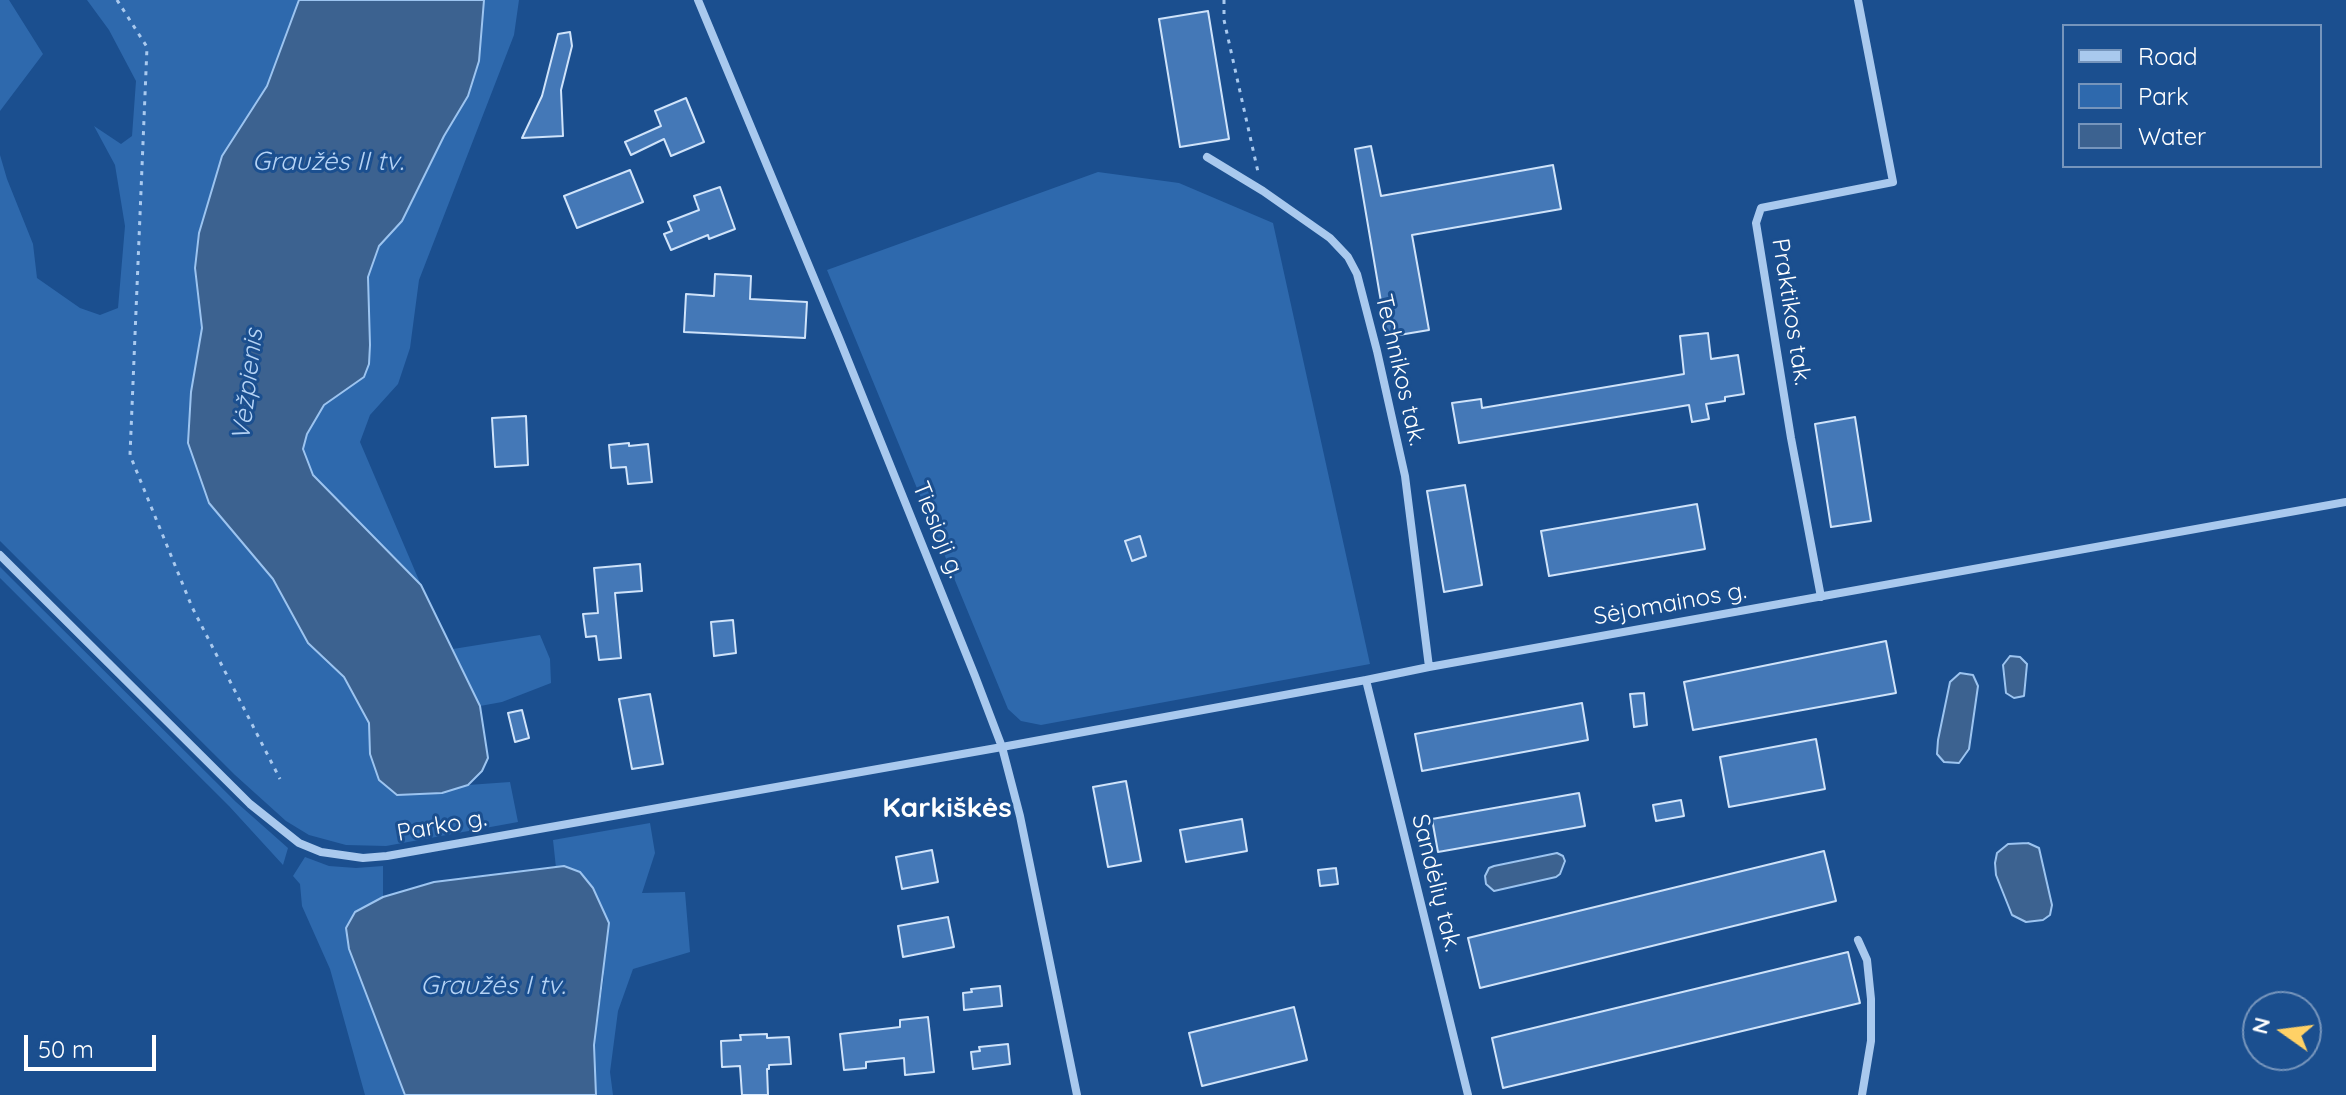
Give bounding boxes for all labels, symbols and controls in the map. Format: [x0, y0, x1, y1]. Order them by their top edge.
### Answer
legend [2062, 24, 2322, 168]
text: Road [2138, 41, 2198, 71]
text: Park [2138, 81, 2189, 111]
text: Water [2138, 121, 2206, 151]
water label: Graužės II tv. [252, 146, 404, 178]
street label: Praktikos tak. [1765, 236, 1817, 388]
street label: Technikos tak. [1369, 291, 1431, 449]
water label: Vėžpienis [226, 327, 270, 443]
street label: Tiesioji g. [906, 478, 970, 582]
street label: Sėjomainos g. [1591, 576, 1749, 632]
district label: Karkiškės [882, 792, 1012, 826]
street label: Parko g. [395, 804, 489, 848]
street label: Sandėlių tak. [1405, 811, 1467, 955]
water label: Graužės I tv. [420, 970, 566, 1002]
north arrow [2242, 991, 2322, 1071]
text: N [2245, 1014, 2276, 1037]
scale bar [28, 1019, 160, 1069]
text: 50 m [38, 1034, 94, 1064]

